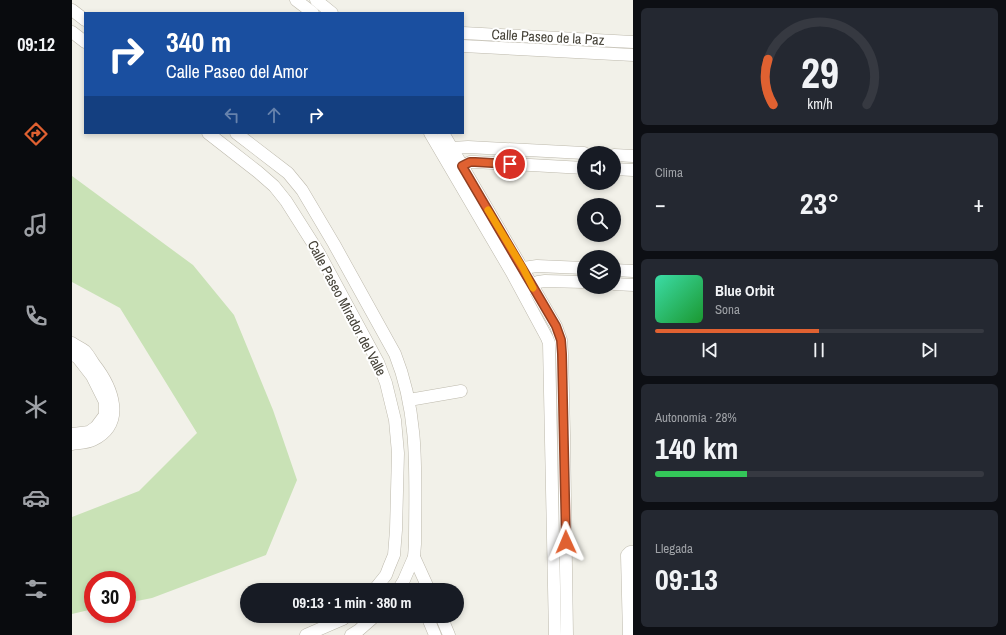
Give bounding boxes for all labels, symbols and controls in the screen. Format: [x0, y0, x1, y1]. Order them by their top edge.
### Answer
text: 340 m [166, 23, 231, 61]
street label: Calle Paseo de la Paz [491, 25, 605, 49]
icon: right [100, 28, 152, 80]
text: 09:12 [17, 32, 55, 57]
text: 29 [801, 45, 838, 101]
text: Calle Paseo del Amor [166, 59, 308, 84]
text: km/h [807, 93, 832, 112]
icon: left [221, 104, 243, 126]
icon: ahead [263, 104, 285, 126]
icon: right [305, 104, 327, 126]
icon: directions [22, 120, 50, 148]
map controls [577, 146, 621, 294]
button: sound [577, 146, 621, 190]
pin [493, 147, 527, 181]
icon: arrive [499, 153, 521, 175]
text: Clima [655, 164, 683, 181]
text: 23° [800, 183, 839, 223]
text: − [655, 189, 666, 219]
text: + [973, 189, 984, 219]
button: search [577, 198, 621, 242]
icon: music [22, 211, 50, 239]
street label: Calle Paseo Mirador del Valle [304, 237, 390, 379]
button: layers [577, 250, 621, 294]
text: Blue Orbit [715, 280, 774, 301]
text: Sona [715, 301, 740, 318]
icon: phone [22, 302, 50, 330]
icon: previous [699, 339, 721, 361]
icon: pause [808, 339, 830, 361]
icon: next [918, 339, 940, 361]
icon: climate [22, 393, 50, 421]
text: Autonomía · 28% [655, 409, 737, 426]
text: 140 km [655, 428, 738, 468]
icon: car [22, 484, 50, 512]
position arrow [545, 521, 587, 563]
text: Llegada [655, 540, 693, 557]
text: 09:13 [655, 559, 718, 599]
speed limit sign: 30 [84, 571, 136, 623]
icon: filters [22, 575, 50, 603]
text: 09:13 · 1 min · 380 m [293, 592, 411, 613]

